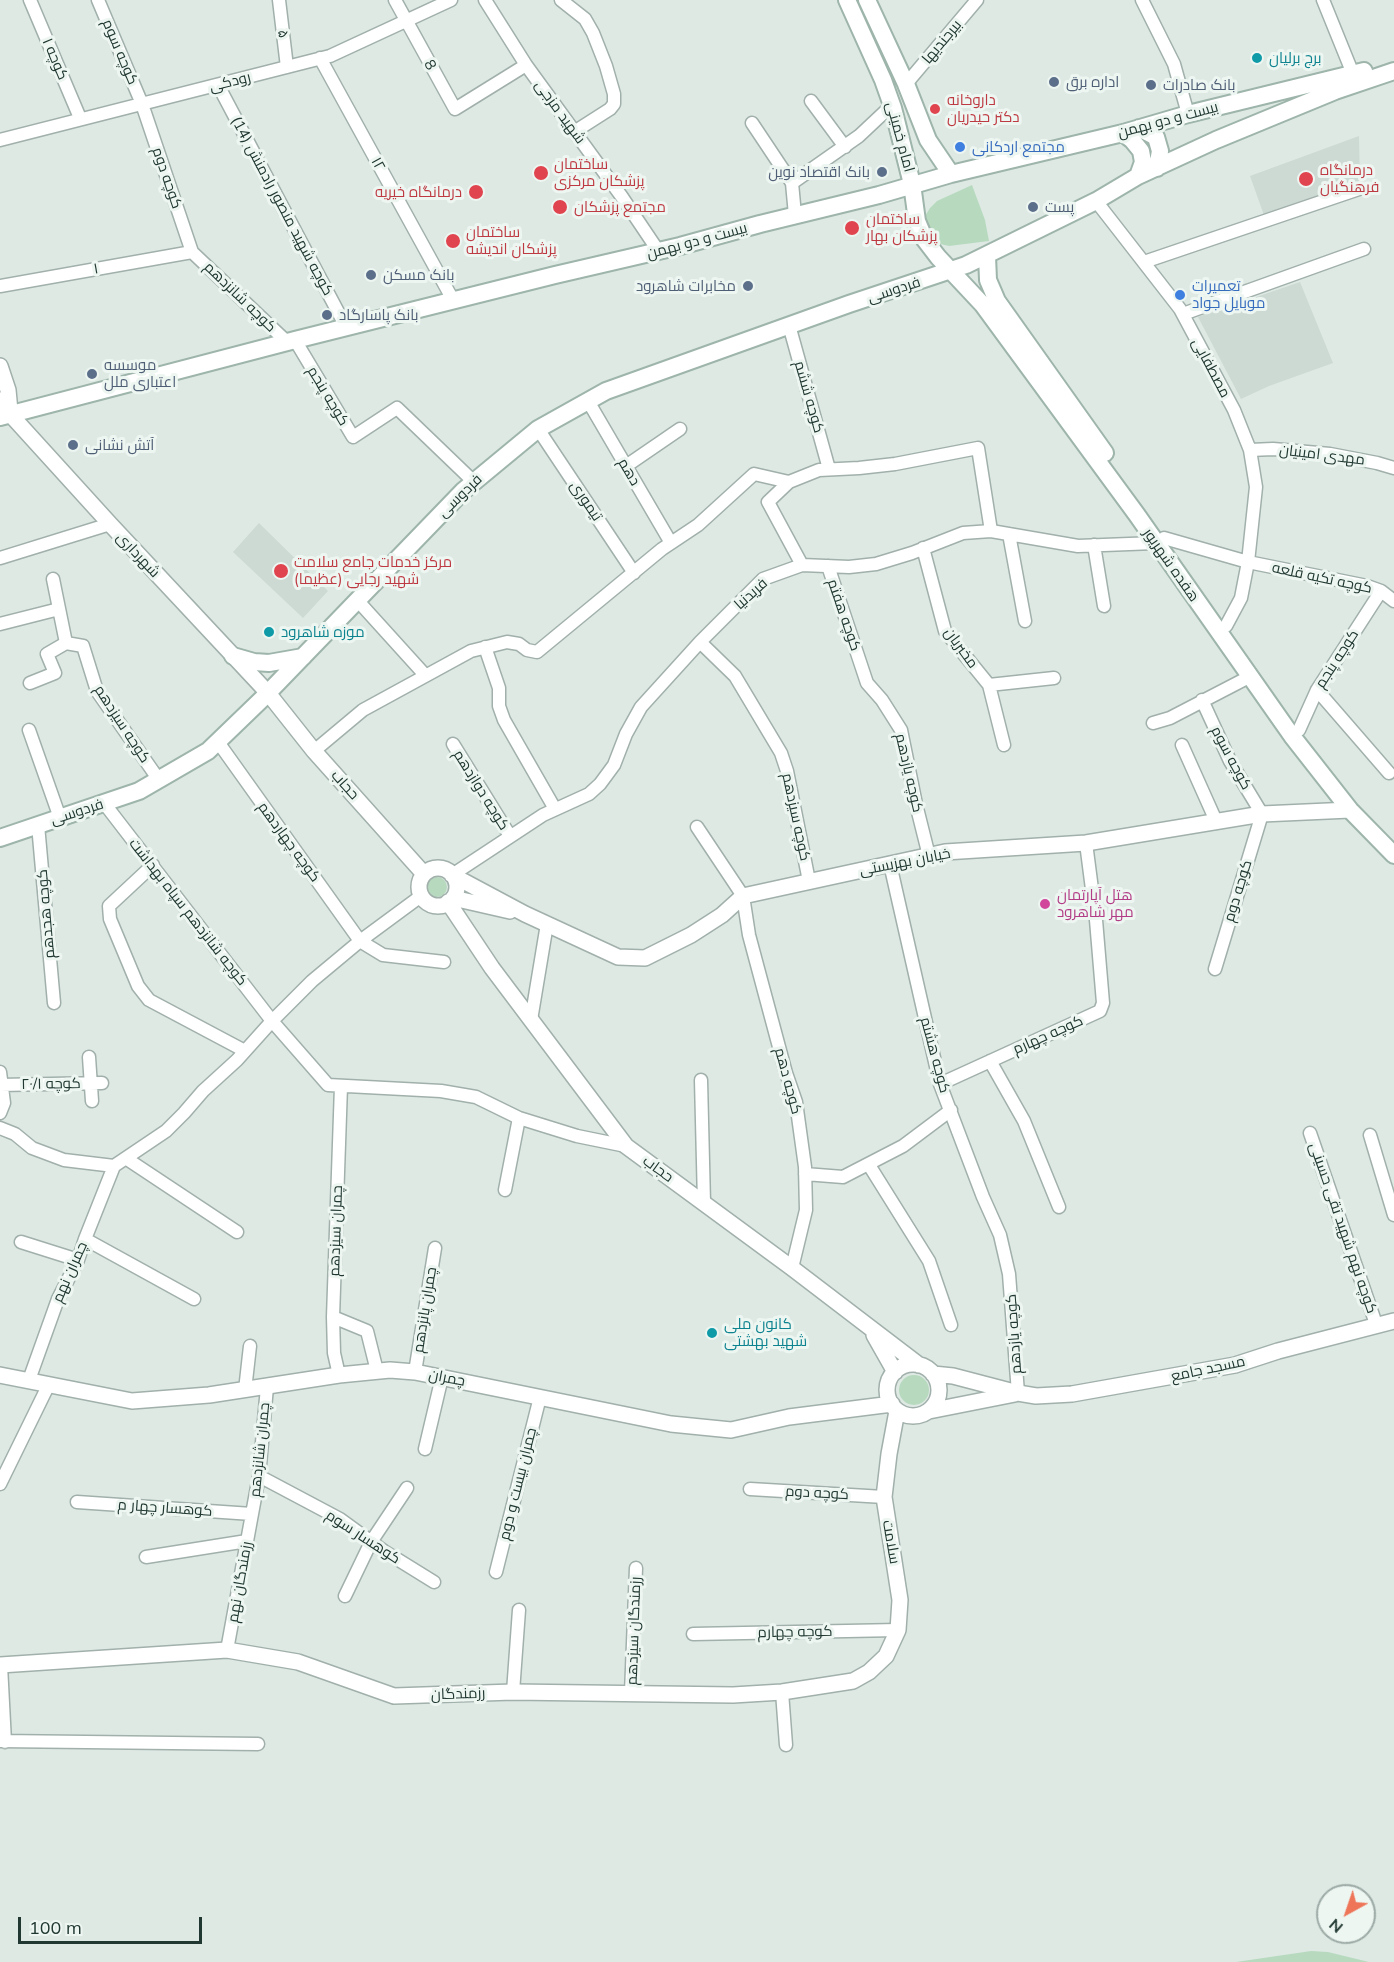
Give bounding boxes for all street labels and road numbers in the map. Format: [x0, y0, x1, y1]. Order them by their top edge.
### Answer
street label: بیرجندیها [918, 16, 966, 68]
street label: کوچه سوم [98, 17, 142, 87]
street label: ۵ [274, 29, 292, 39]
street label: ۱ کوچه [38, 35, 72, 83]
street label: 8 [420, 57, 440, 73]
street label: رودکی [207, 68, 253, 96]
street label: شهید مزجی [531, 77, 589, 147]
street label: بیست و دو بهمن [1116, 98, 1220, 142]
street label: امام خمینی [882, 100, 918, 174]
street label: کوچه شهید منصور رادمنش (14) [227, 113, 337, 299]
street label: کوچه دوم [148, 145, 186, 211]
street label: ۱۲ [367, 154, 389, 174]
street label: بیست و دو بهمن [645, 219, 749, 263]
street label: کوچه شانزدهم [200, 258, 280, 336]
street label: ۱ [92, 260, 100, 278]
street label: فردوسی [865, 273, 923, 307]
street label: مصطفایی [1188, 335, 1234, 401]
street label: کوچه ششم [790, 359, 828, 435]
street label: کوچه پنجم [303, 363, 353, 429]
street label: مهدی امینیان [1278, 441, 1366, 469]
street label: دهم [614, 455, 644, 489]
street label: فردوسی [434, 471, 486, 521]
street label: تیموری [566, 477, 606, 525]
street label: هفده شهریور [1139, 525, 1203, 605]
street label: شهرداری [113, 529, 163, 581]
street label: کوچه تکیه قلعه [1270, 559, 1374, 597]
street label: فریدنیا [731, 574, 771, 614]
street label: کوچه هفتم [823, 577, 865, 653]
street label: مخبریان [940, 624, 982, 672]
street label: کوچه پنجم [1311, 626, 1363, 692]
street label: کوچه سیزدهم [90, 682, 154, 766]
street label: کوچه سوم [1207, 723, 1255, 793]
street label: کوچه یازدهم [891, 732, 927, 814]
street label: کوچه دوازدهم [449, 746, 513, 834]
street label: حجاب [327, 766, 363, 804]
street label: کوچه سیزدهم [778, 771, 814, 863]
street label: فردوسی [48, 795, 106, 829]
street label: کوچه چهاردهم [254, 798, 324, 886]
street label: کوچه شانزدهم سپاه بهداشت [125, 835, 251, 989]
street label: خیابان بهزیستی [858, 844, 952, 880]
street label: کوچه دوم [1220, 858, 1256, 924]
street label: کوچه هجدهم [33, 868, 59, 960]
street label: کوچه چهارم [1010, 1012, 1086, 1058]
street label: کوچه هشتم [916, 1015, 954, 1095]
street label: کوچه دهم [771, 1046, 805, 1116]
street label: کوچه ۲۰/۱ [21, 1074, 81, 1094]
street label: کوچه نهم شهید تقی حسینی [1305, 1140, 1381, 1316]
street label: حجاب [639, 1152, 677, 1186]
street label: چمران سیزدهم [325, 1185, 347, 1277]
street label: چمران نهم [49, 1239, 91, 1305]
street label: چمران پانزدهم [409, 1266, 441, 1354]
street label: کوچه یازدهم [1002, 1293, 1026, 1375]
street label: مسجد جامع [1169, 1352, 1247, 1386]
street label: چمران [427, 1366, 467, 1390]
street label: چمران شانزدهم [246, 1402, 274, 1498]
street label: چمران بیست و دوم [495, 1426, 541, 1542]
street label: کوچه دوم [785, 1482, 849, 1504]
street label: کوهسار چهار م [117, 1496, 213, 1520]
street label: کوهسار سوم [322, 1506, 404, 1568]
street label: سلامت [878, 1519, 904, 1565]
street label: رزمندگان نهم [224, 1540, 256, 1624]
street label: رزمندگان سیزدهم [623, 1576, 645, 1686]
street label: کوچه چهارم [757, 1622, 833, 1642]
street label: رزمندگان [430, 1684, 486, 1704]

